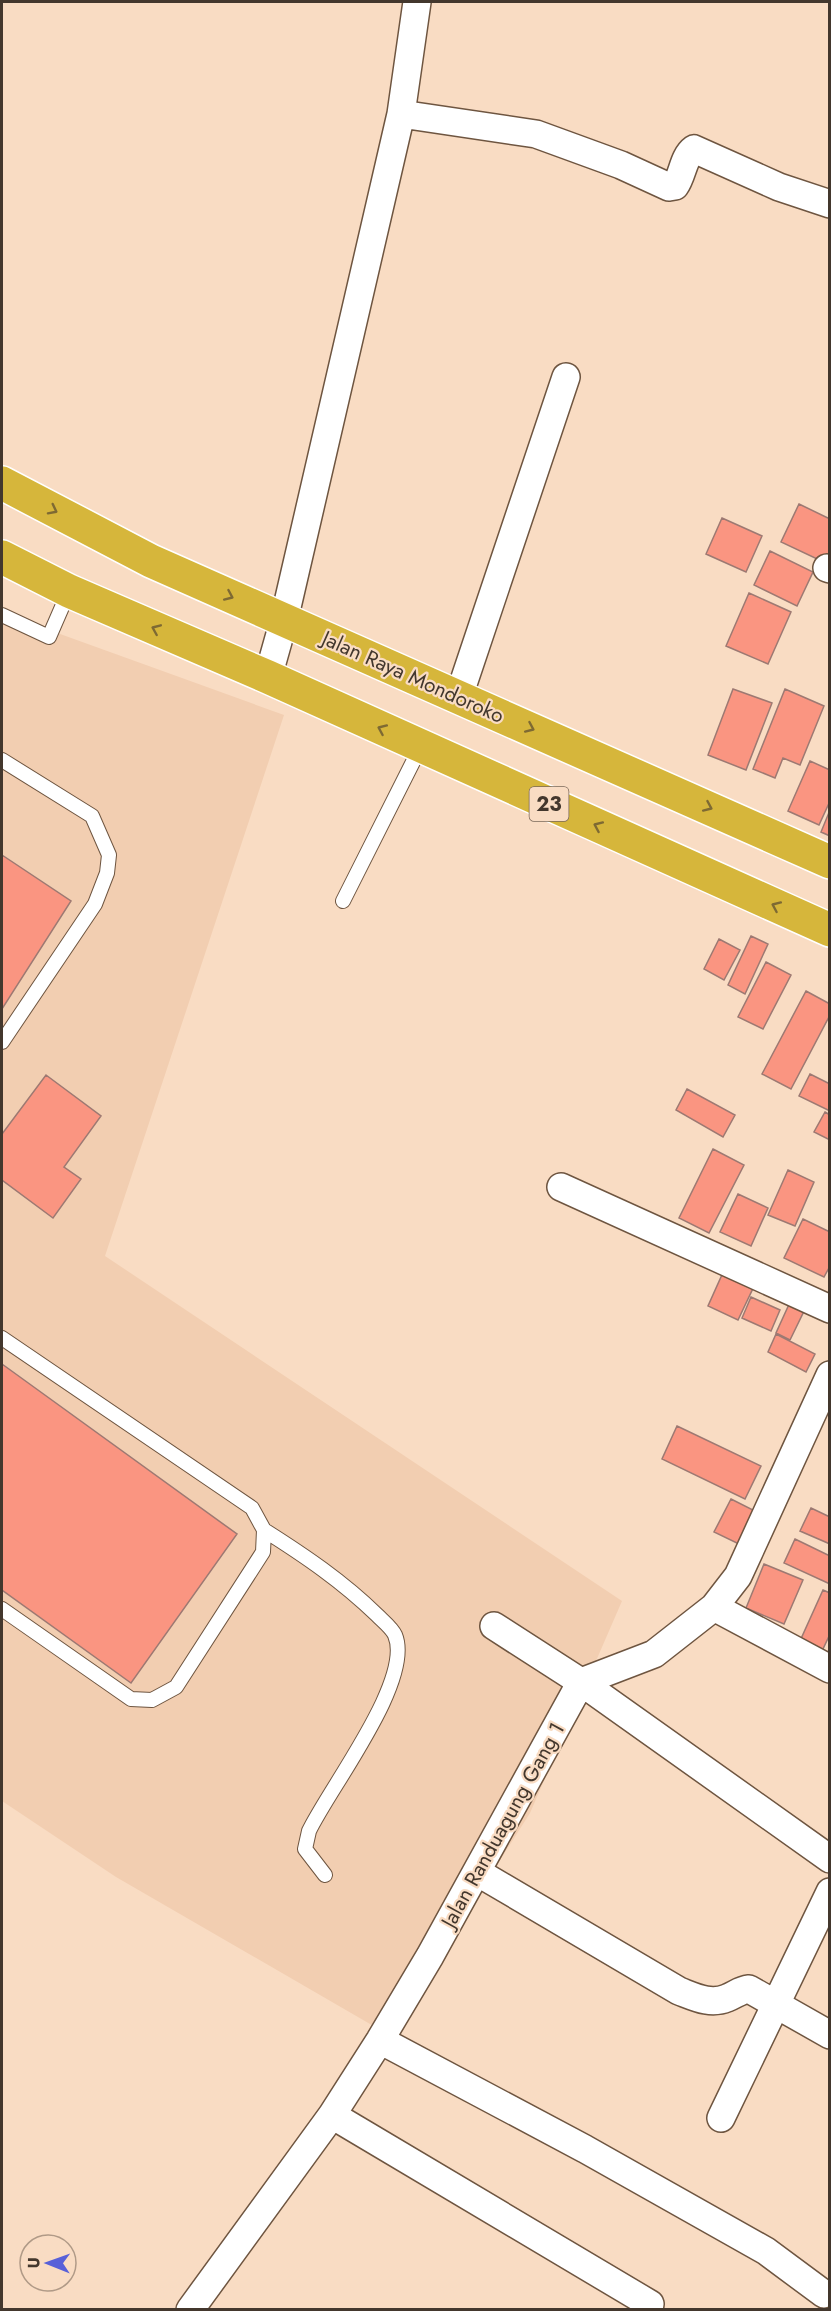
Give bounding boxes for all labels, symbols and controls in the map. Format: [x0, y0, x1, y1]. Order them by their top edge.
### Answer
one-way arrow [47, 503, 58, 515]
one-way arrow [222, 588, 233, 600]
street label: Jalan Raya Mondoroko [314, 622, 509, 731]
one-way arrow [152, 624, 163, 636]
one-way arrow [523, 720, 534, 732]
one-way arrow [378, 724, 389, 736]
road number: 23 [530, 787, 568, 821]
one-way arrow [701, 800, 712, 812]
one-way arrow [594, 821, 605, 833]
one-way arrow [772, 901, 783, 913]
street label: Jalan Randuagung Gang 1 [432, 1717, 572, 1936]
north arrow [18, 2233, 78, 2293]
text: U [22, 2257, 45, 2269]

